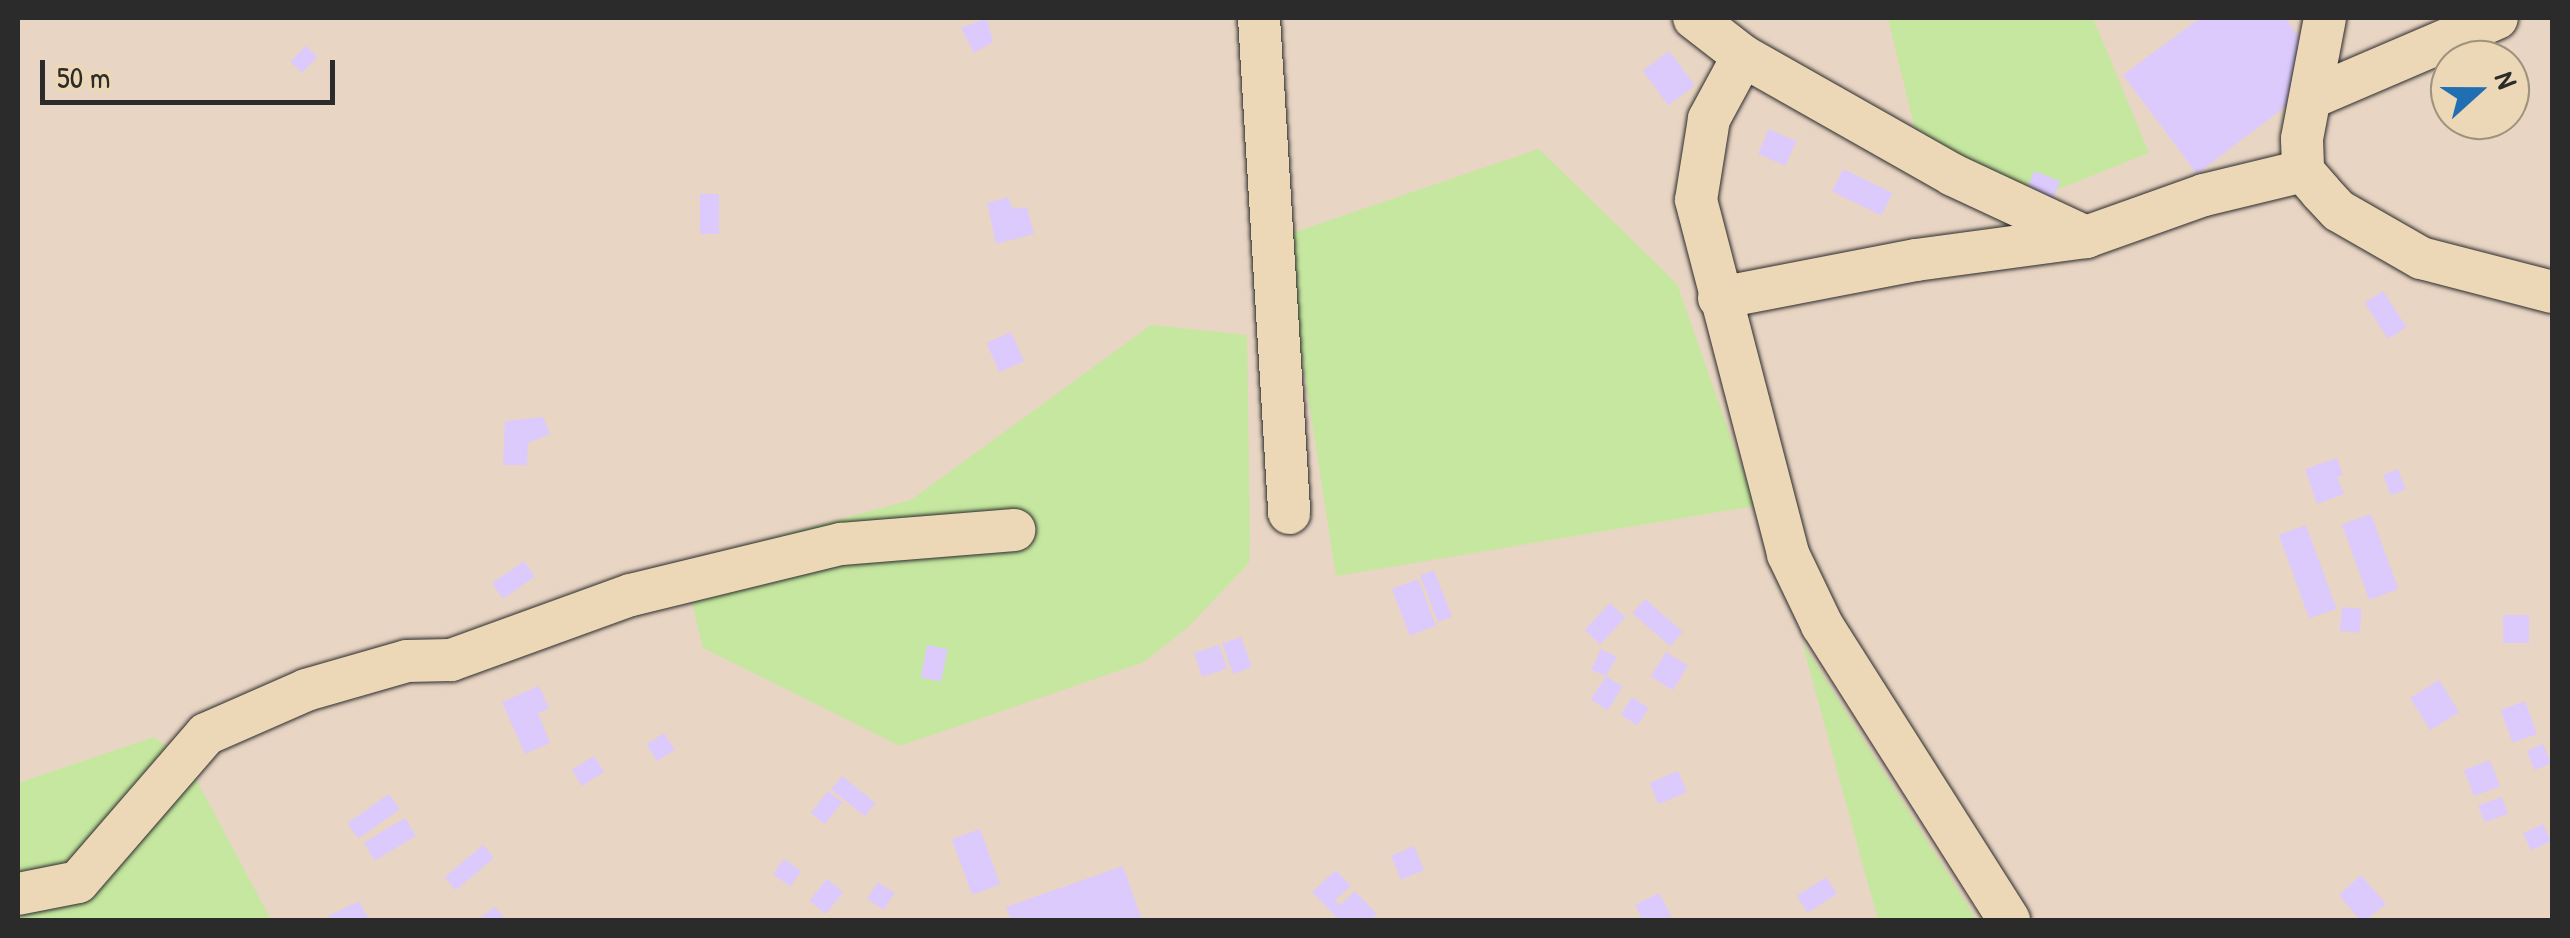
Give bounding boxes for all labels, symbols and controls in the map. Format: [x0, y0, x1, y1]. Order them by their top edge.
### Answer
scale bar [45, 40, 340, 102]
north arrow [2430, 40, 2530, 140]
text: 50 m [57, 57, 110, 97]
text: N [2486, 66, 2527, 94]

